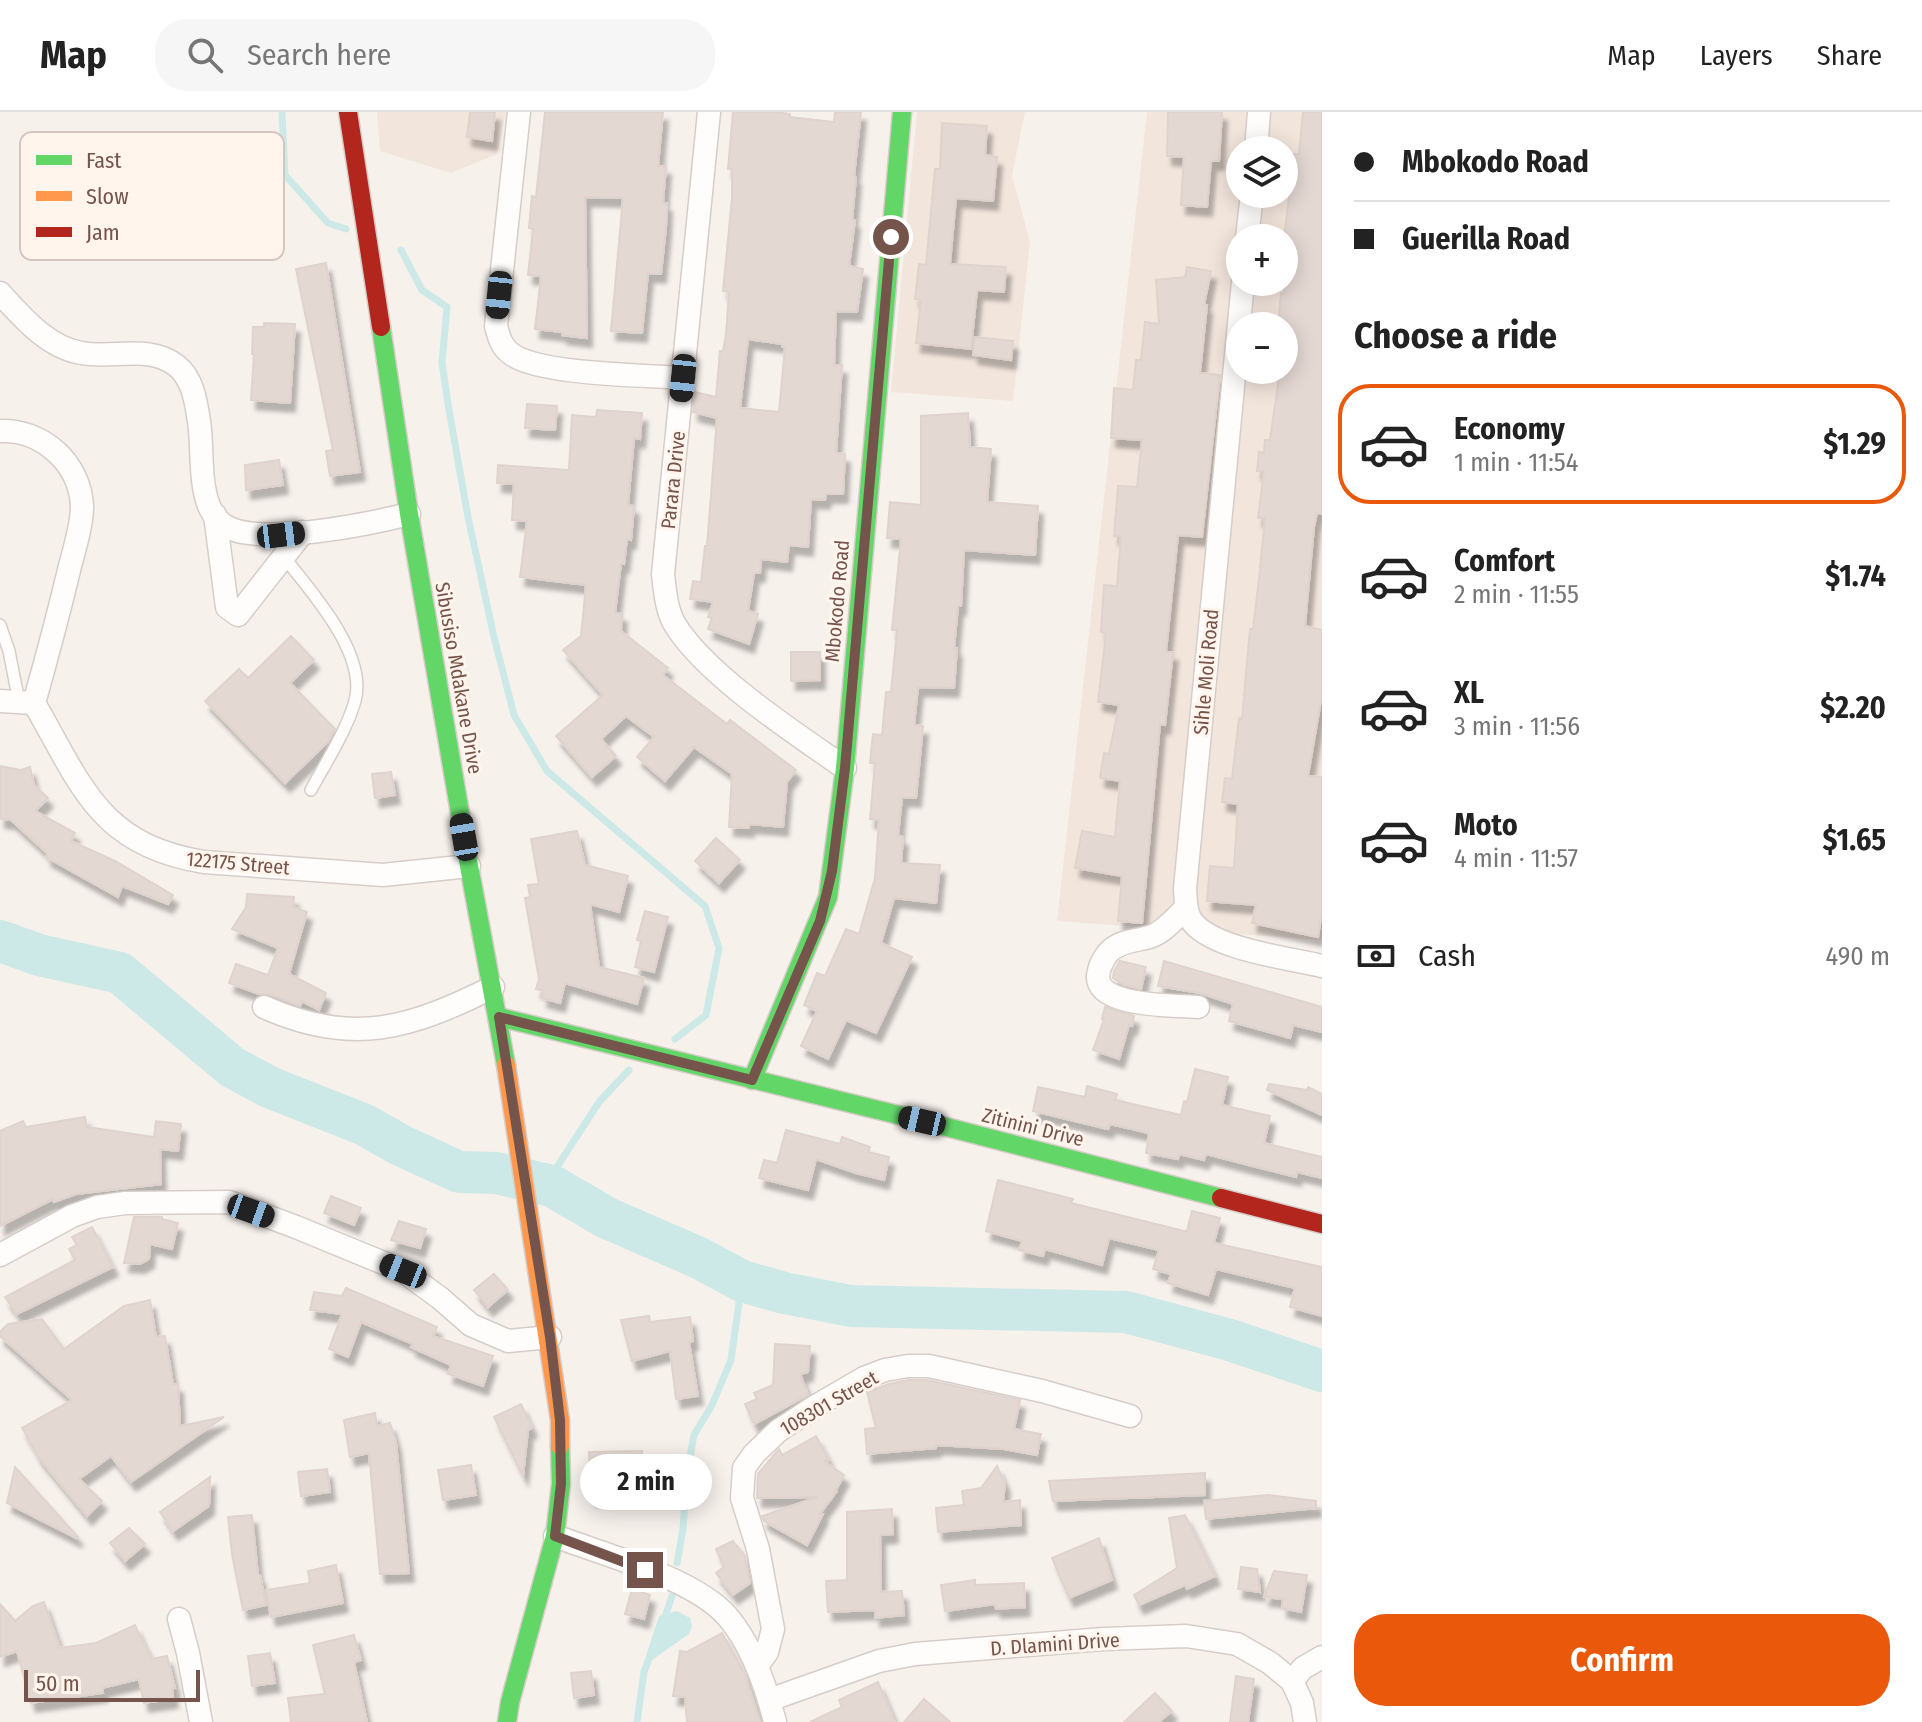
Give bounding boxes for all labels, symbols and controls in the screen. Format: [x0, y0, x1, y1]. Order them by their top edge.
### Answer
search box [155, 19, 715, 91]
text: Map [40, 32, 107, 78]
icon: search [183, 33, 227, 77]
text: Search here [247, 37, 391, 73]
text: Map [1607, 39, 1656, 72]
text: Layers [1700, 39, 1773, 72]
text: Share [1817, 39, 1882, 72]
legend [20, 132, 284, 260]
map controls [1226, 136, 1298, 384]
button: layers [1226, 136, 1298, 208]
text: Mbokodo Road [1402, 144, 1589, 180]
text: Fast [86, 147, 122, 174]
text: Slow [86, 183, 129, 210]
text: Jam [86, 219, 120, 246]
route start [873, 219, 909, 255]
text: Guerilla Road [1402, 221, 1570, 257]
button: + [1226, 224, 1298, 296]
car [485, 270, 513, 320]
button: − [1226, 312, 1298, 384]
text: Choose a ride [1354, 314, 1557, 358]
car [669, 353, 697, 403]
icon: car [1358, 408, 1430, 480]
text: Economy [1454, 411, 1565, 447]
text: $1.29 [1823, 426, 1886, 462]
street label: Parara Drive [656, 430, 690, 530]
text: 1 min · 11:54 [1454, 447, 1578, 478]
car [256, 520, 306, 550]
street label: Mbokodo Road [820, 539, 854, 663]
icon: car [1358, 540, 1430, 612]
text: Comfort [1454, 543, 1555, 579]
text: $1.74 [1825, 558, 1886, 594]
text: 2 min · 11:55 [1454, 579, 1579, 610]
street label: Sibusiso Mdakane Drive [430, 580, 488, 776]
street label: Sihle Moli Road [1189, 608, 1223, 736]
icon: car [1358, 672, 1430, 744]
text: XL [1454, 675, 1484, 711]
text: $2.20 [1820, 690, 1886, 726]
text: 3 min · 11:56 [1454, 711, 1580, 742]
icon: car [1358, 804, 1430, 876]
text: Moto [1454, 807, 1518, 843]
car [448, 811, 480, 863]
text: $1.65 [1823, 822, 1886, 858]
text: 4 min · 11:57 [1454, 843, 1578, 874]
street label: 122175 Street [185, 847, 291, 880]
icon: cash [1354, 934, 1398, 978]
text: Cash [1418, 938, 1476, 974]
text: 490 m [1826, 941, 1890, 972]
street label: Zitinini Drive [980, 1103, 1086, 1151]
car [896, 1104, 948, 1138]
car [224, 1192, 278, 1230]
car [376, 1251, 430, 1291]
street label: 108301 Street [776, 1365, 883, 1441]
callout: 2 min [579, 1454, 711, 1510]
text: 2 min [617, 1466, 675, 1497]
route end [627, 1552, 663, 1588]
button: Confirm [1354, 1614, 1890, 1706]
street label: D. Dlamini Drive [989, 1628, 1121, 1660]
scale bar [24, 1666, 200, 1702]
text: 50 m [36, 1670, 80, 1697]

